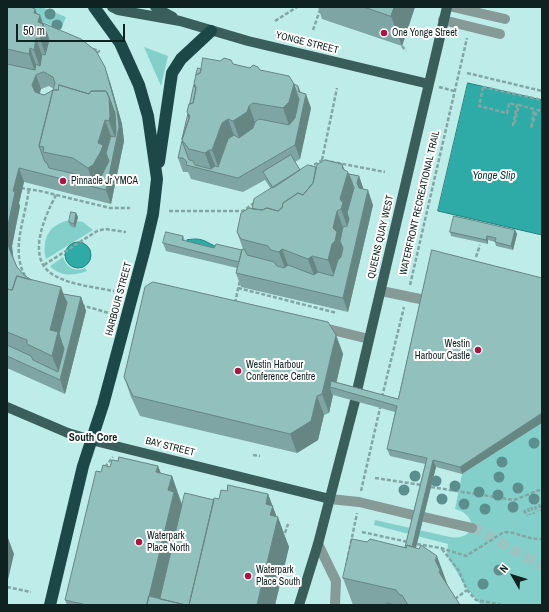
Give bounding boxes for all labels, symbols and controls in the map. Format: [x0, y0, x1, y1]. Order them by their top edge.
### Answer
scale bar [18, 16, 127, 42]
text: 50 m [23, 23, 45, 39]
place label: One Yonge Street [392, 27, 457, 39]
marker: One Yonge Street [379, 28, 389, 38]
street label: YONGE STREET [274, 29, 340, 57]
street label: WATERFRONT RECREATIONAL TRAIL [398, 130, 442, 276]
water label: Yonge Slip [472, 169, 516, 183]
place label: Pinnacle Jr YMCA [71, 175, 138, 187]
marker: Pinnacle Jr YMCA [58, 176, 68, 186]
street label: QUEENS QUAY WEST [366, 194, 396, 280]
street label: HARBOUR STREET [103, 261, 135, 337]
place label: Westin Harbour Castle [415, 338, 470, 362]
marker: Westin Harbour Castle [473, 345, 483, 355]
place label: Westin Harbour Conference Centre [246, 359, 315, 382]
marker: Westin Harbour Conference Centre [233, 366, 243, 376]
district label: South Core [69, 431, 117, 445]
street label: BAY STREET [144, 435, 196, 459]
place label: Waterpark Place North [147, 530, 190, 554]
marker: Waterpark Place North [134, 537, 144, 547]
north arrow [493, 556, 533, 596]
text: N [496, 562, 511, 575]
place label: Waterpark Place South [256, 564, 300, 588]
marker: Waterpark Place South [243, 571, 253, 581]

